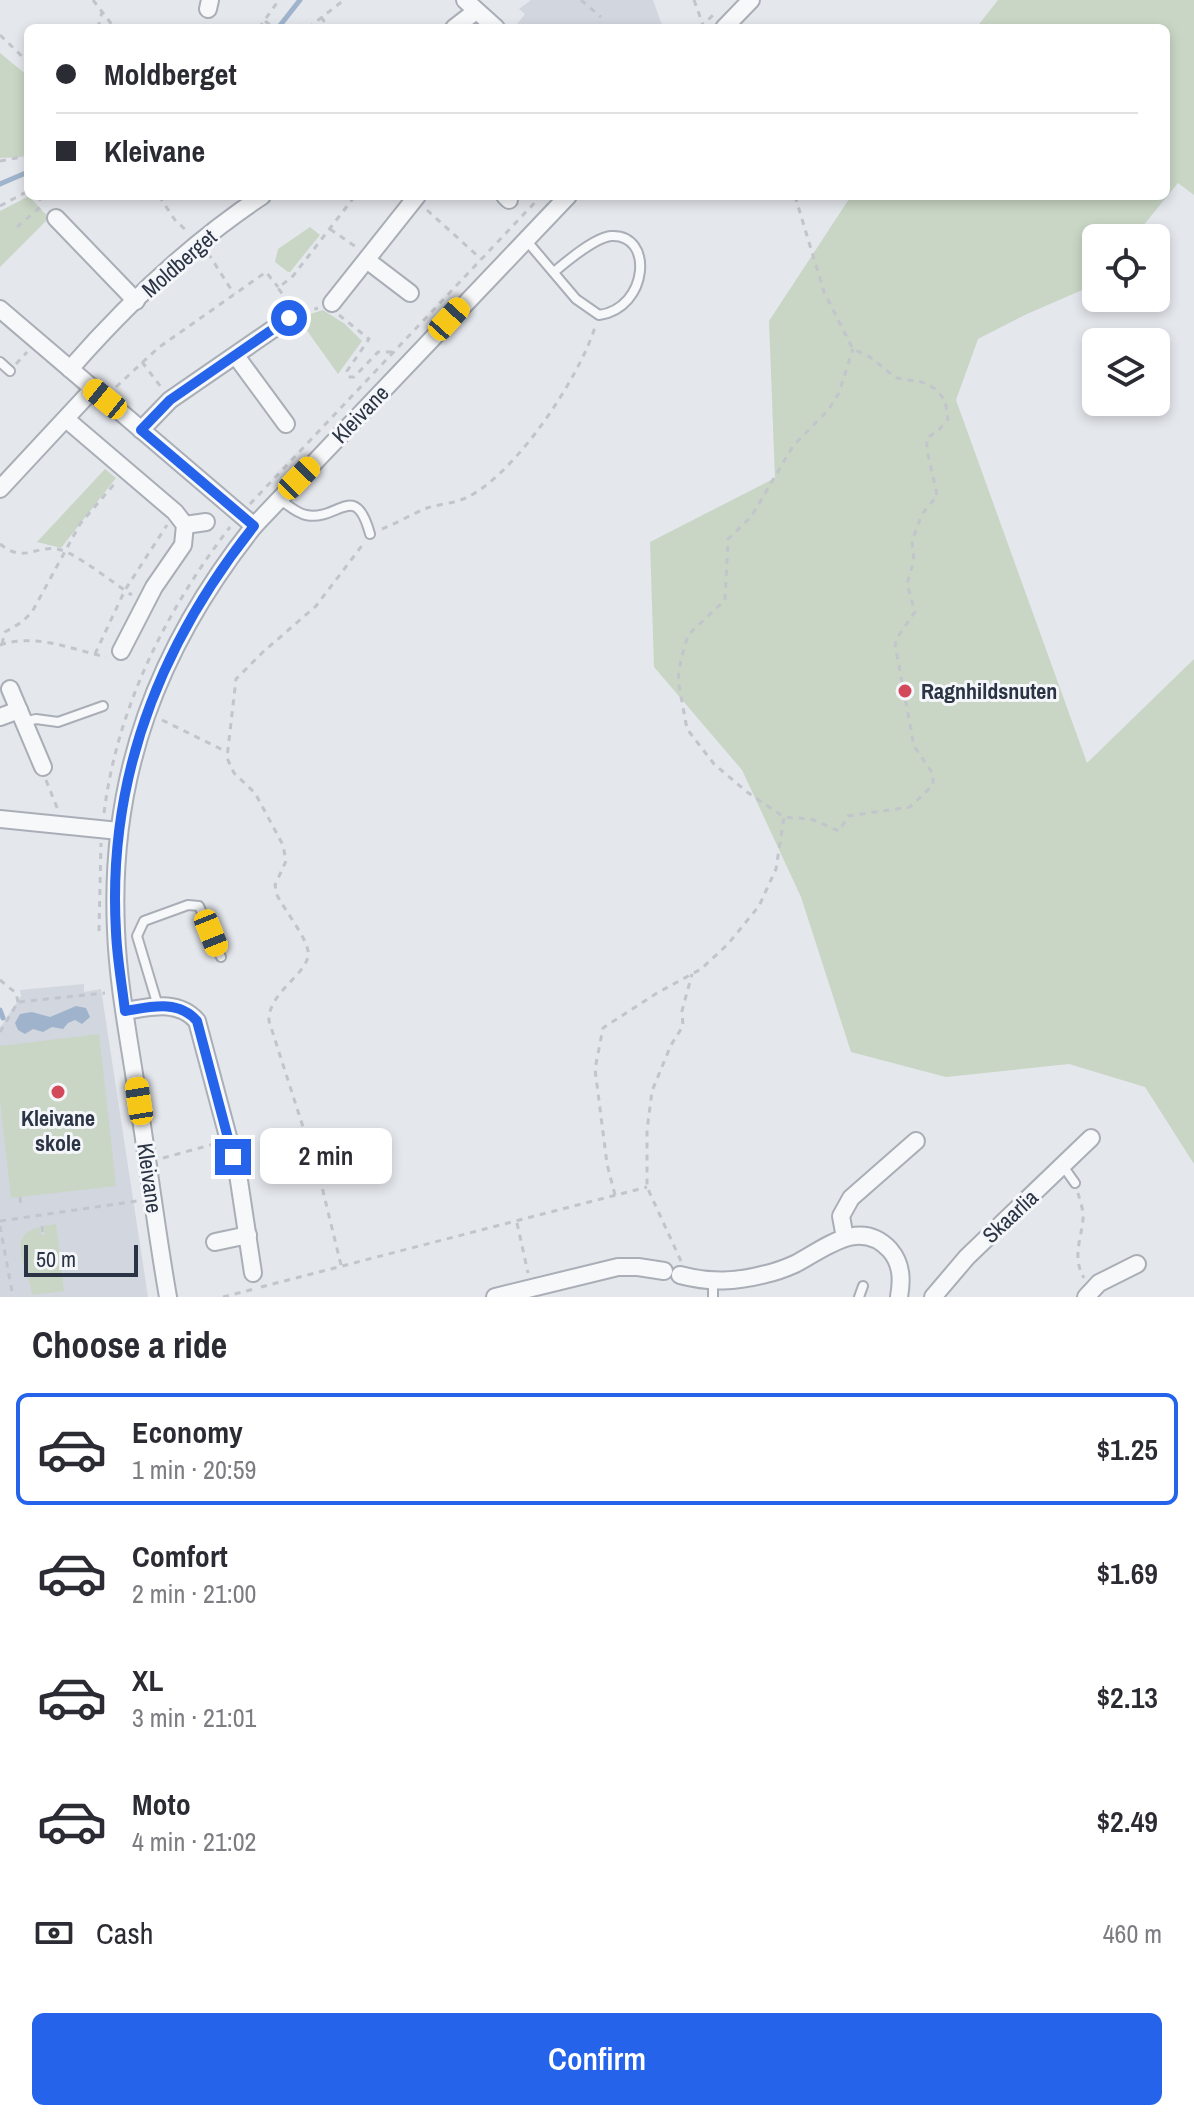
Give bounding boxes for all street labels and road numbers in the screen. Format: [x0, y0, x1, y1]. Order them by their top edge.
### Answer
street label: Moldberget [135, 222, 223, 304]
street label: Kleivane [325, 378, 395, 450]
street label: Kleivane [130, 1141, 170, 1215]
street label: Skaarlia [976, 1182, 1044, 1250]

